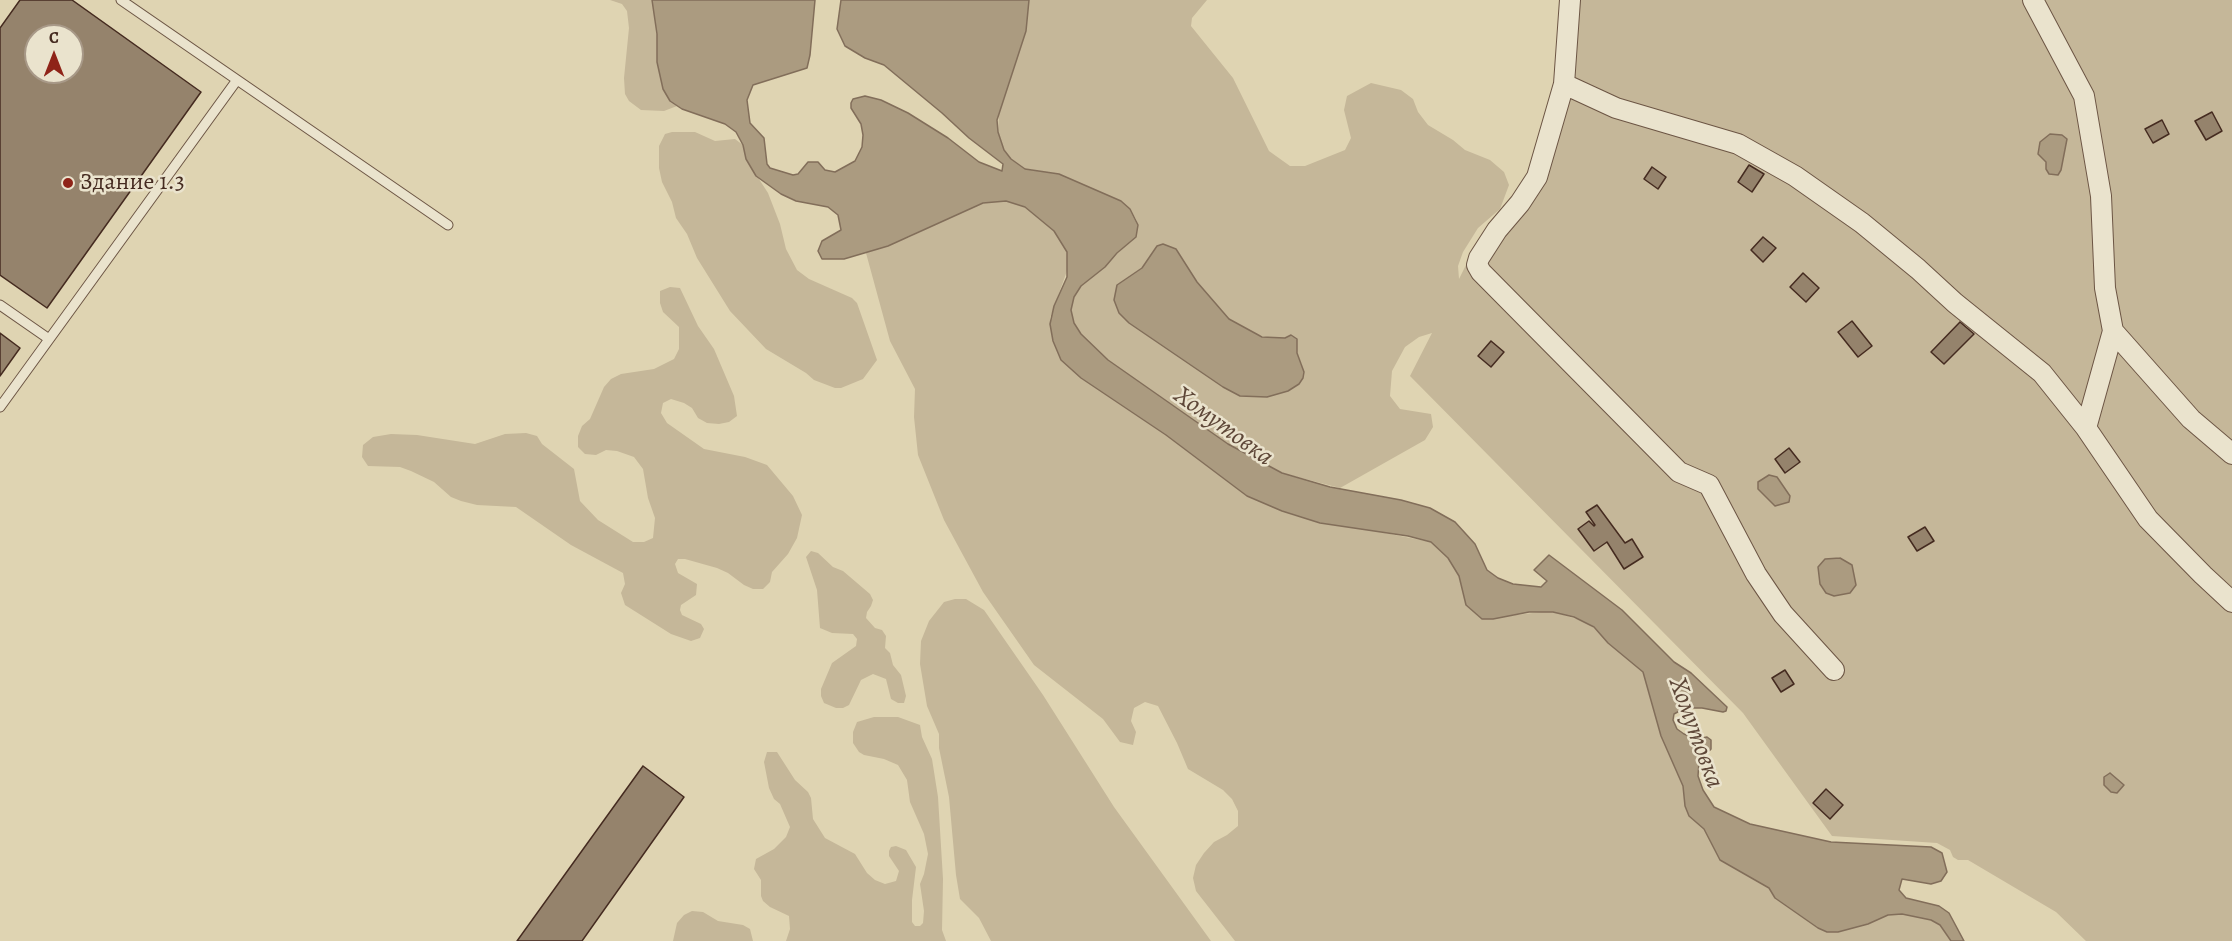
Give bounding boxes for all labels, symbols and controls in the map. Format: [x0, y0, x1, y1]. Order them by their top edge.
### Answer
north arrow [24, 24, 84, 84]
text: С [49, 27, 59, 49]
place label: Здание 1.3 [80, 169, 185, 197]
marker: Здание 1.3 [61, 176, 75, 190]
water label: Хомутовка [1167, 380, 1279, 474]
water label: Хомутовка [1661, 673, 1729, 793]

